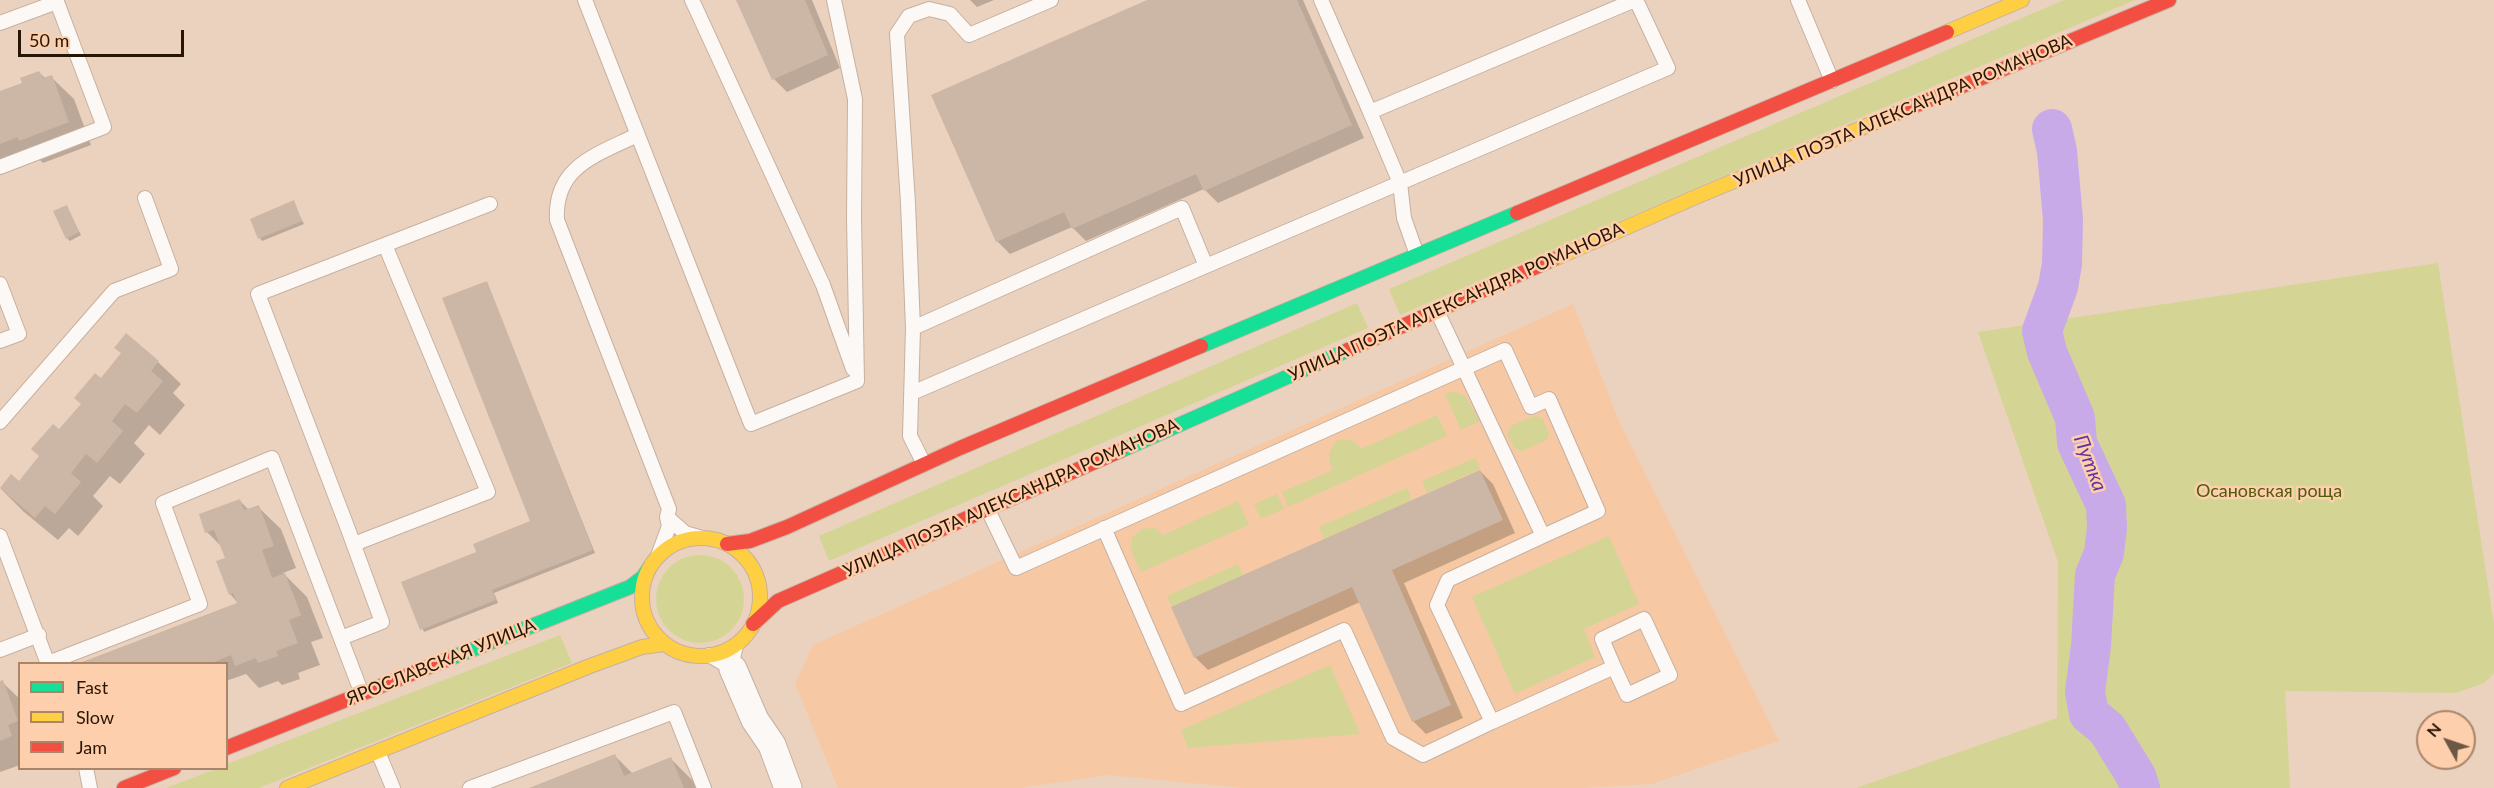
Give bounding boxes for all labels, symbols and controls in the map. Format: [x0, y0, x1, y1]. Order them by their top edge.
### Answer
scale bar [21, 18, 188, 56]
text: 50 m [29, 29, 69, 51]
street label: УЛИЦА ПОЭТА АЛЕКСАНДРА РОМАНОВА [1731, 30, 2075, 192]
street label: УЛИЦА ПОЭТА АЛЕКСАНДРА РОМАНОВА [1285, 218, 1627, 386]
street label: УЛИЦА ПОЭТА АЛЕКСАНДРА РОМАНОВА [840, 414, 1182, 582]
water label: Путка [2068, 431, 2112, 495]
park label: Осановская роща [2196, 480, 2342, 502]
street label: ЯРОСЛАВСКАЯ УЛИЦА [343, 614, 539, 710]
legend [18, 662, 228, 770]
text: Fast [76, 676, 108, 698]
text: Slow [76, 706, 114, 728]
north arrow [2416, 710, 2476, 770]
text: N [2422, 719, 2445, 740]
text: Jam [76, 736, 107, 758]

